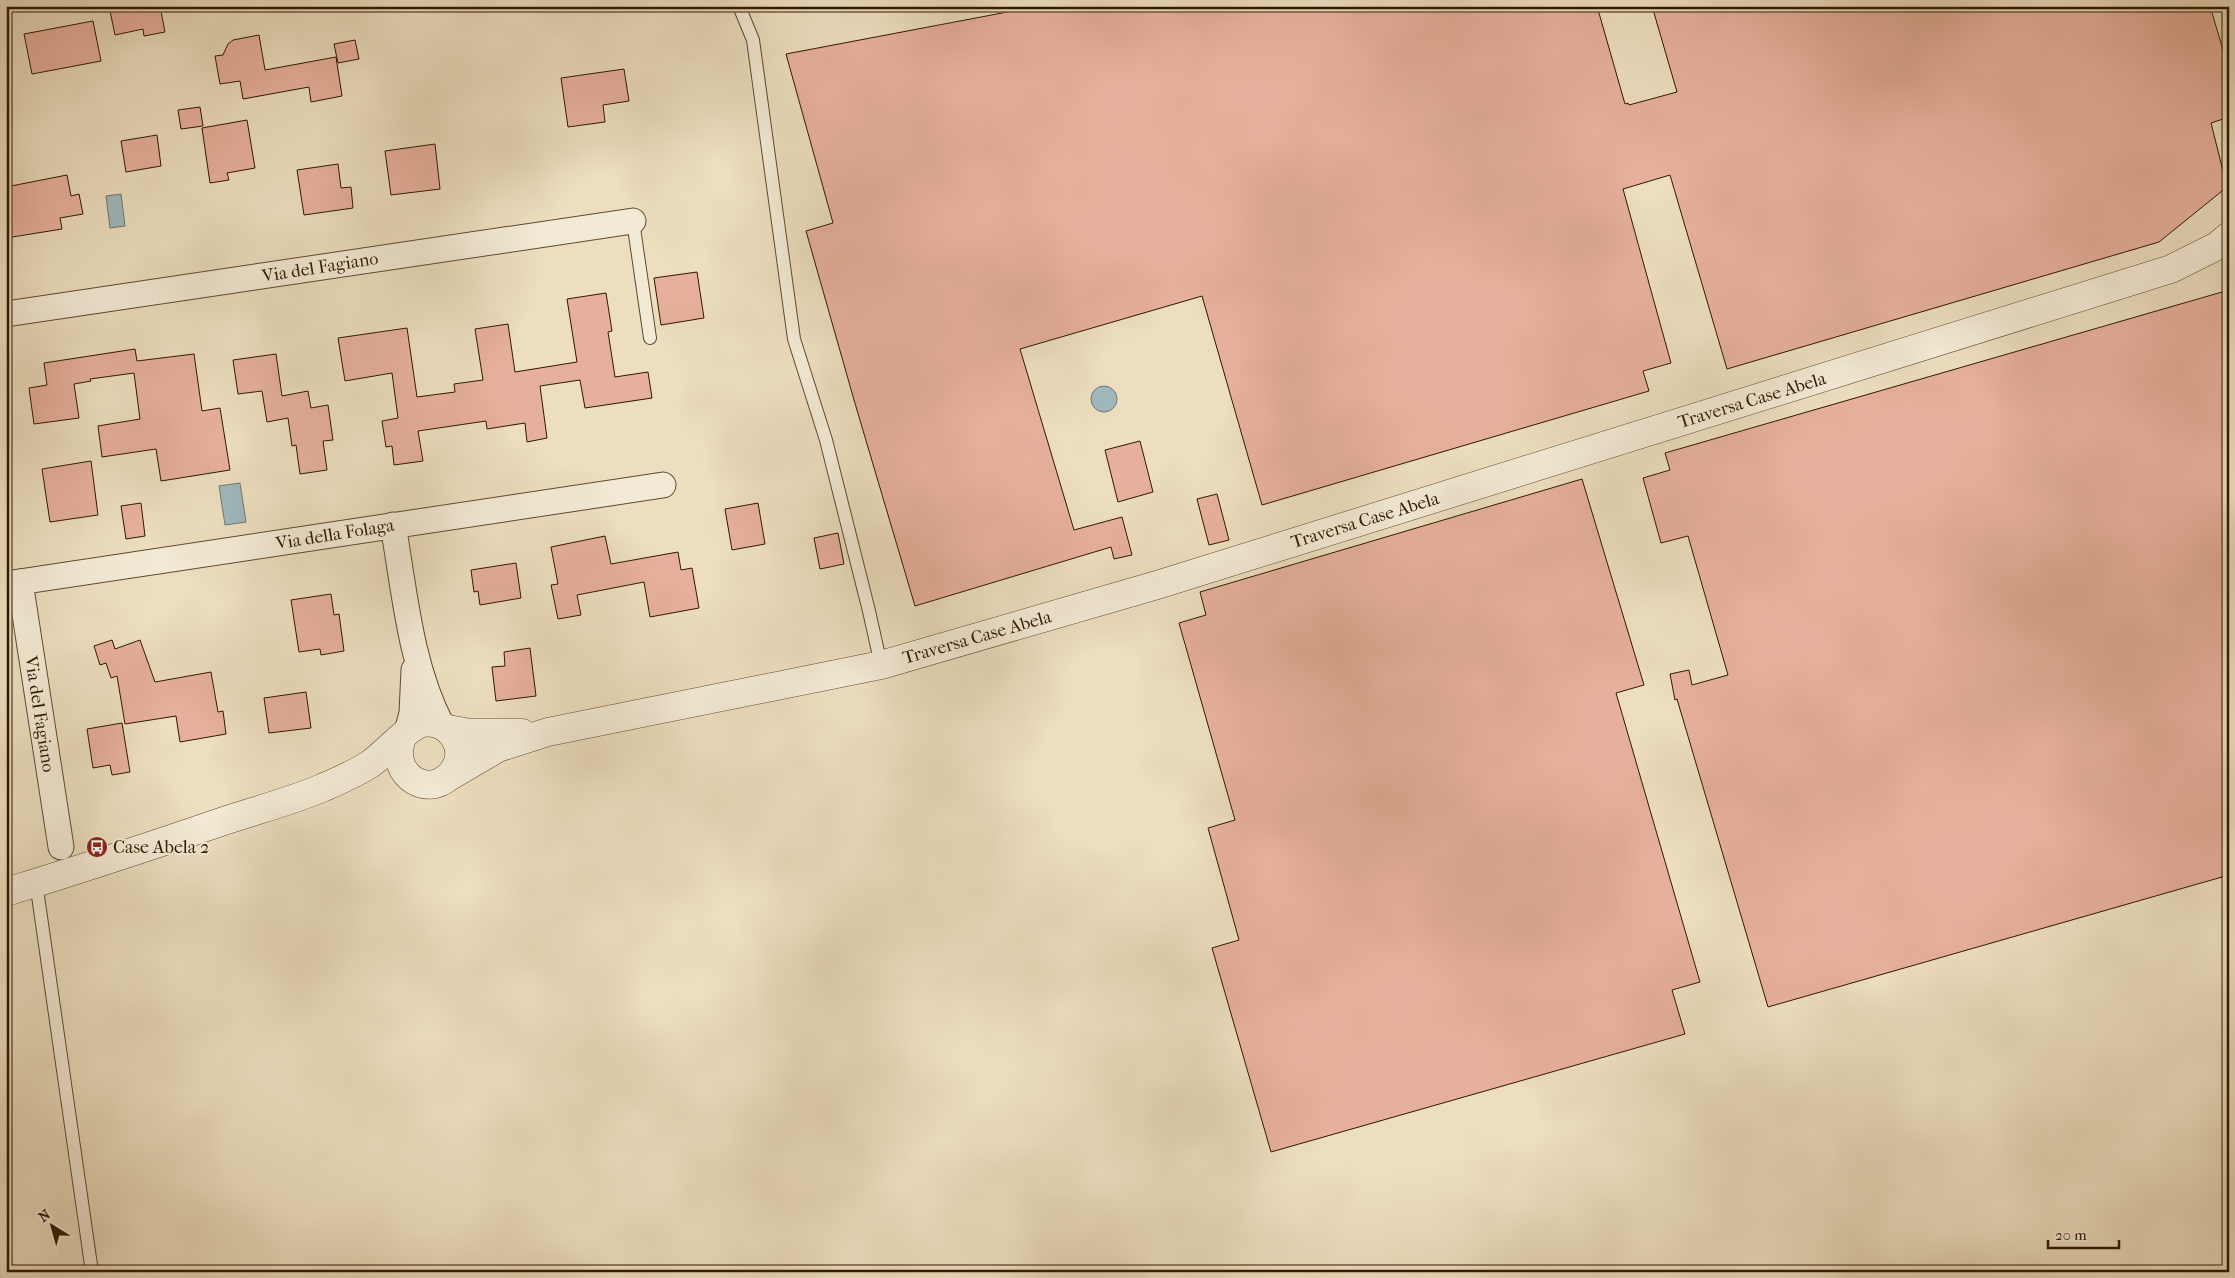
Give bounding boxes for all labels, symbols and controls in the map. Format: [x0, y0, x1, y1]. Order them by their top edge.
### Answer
street label: Via del Fagiano [259, 248, 380, 287]
street label: Traversa Case Abela [1676, 368, 1829, 433]
street label: Traversa Case Abela [1289, 488, 1442, 553]
street label: Via della Folaga [273, 515, 397, 554]
street label: Traversa Case Abela [900, 606, 1055, 669]
street label: Via del Fagiano [20, 653, 59, 774]
bus stop icon: Case Abela 2 [85, 835, 109, 859]
place label: Case Abela 2 [113, 837, 209, 858]
north arrow [28, 1200, 78, 1250]
text: N [35, 1206, 54, 1226]
scale bar [2048, 1218, 2119, 1250]
text: 20 m [2055, 1226, 2087, 1244]

